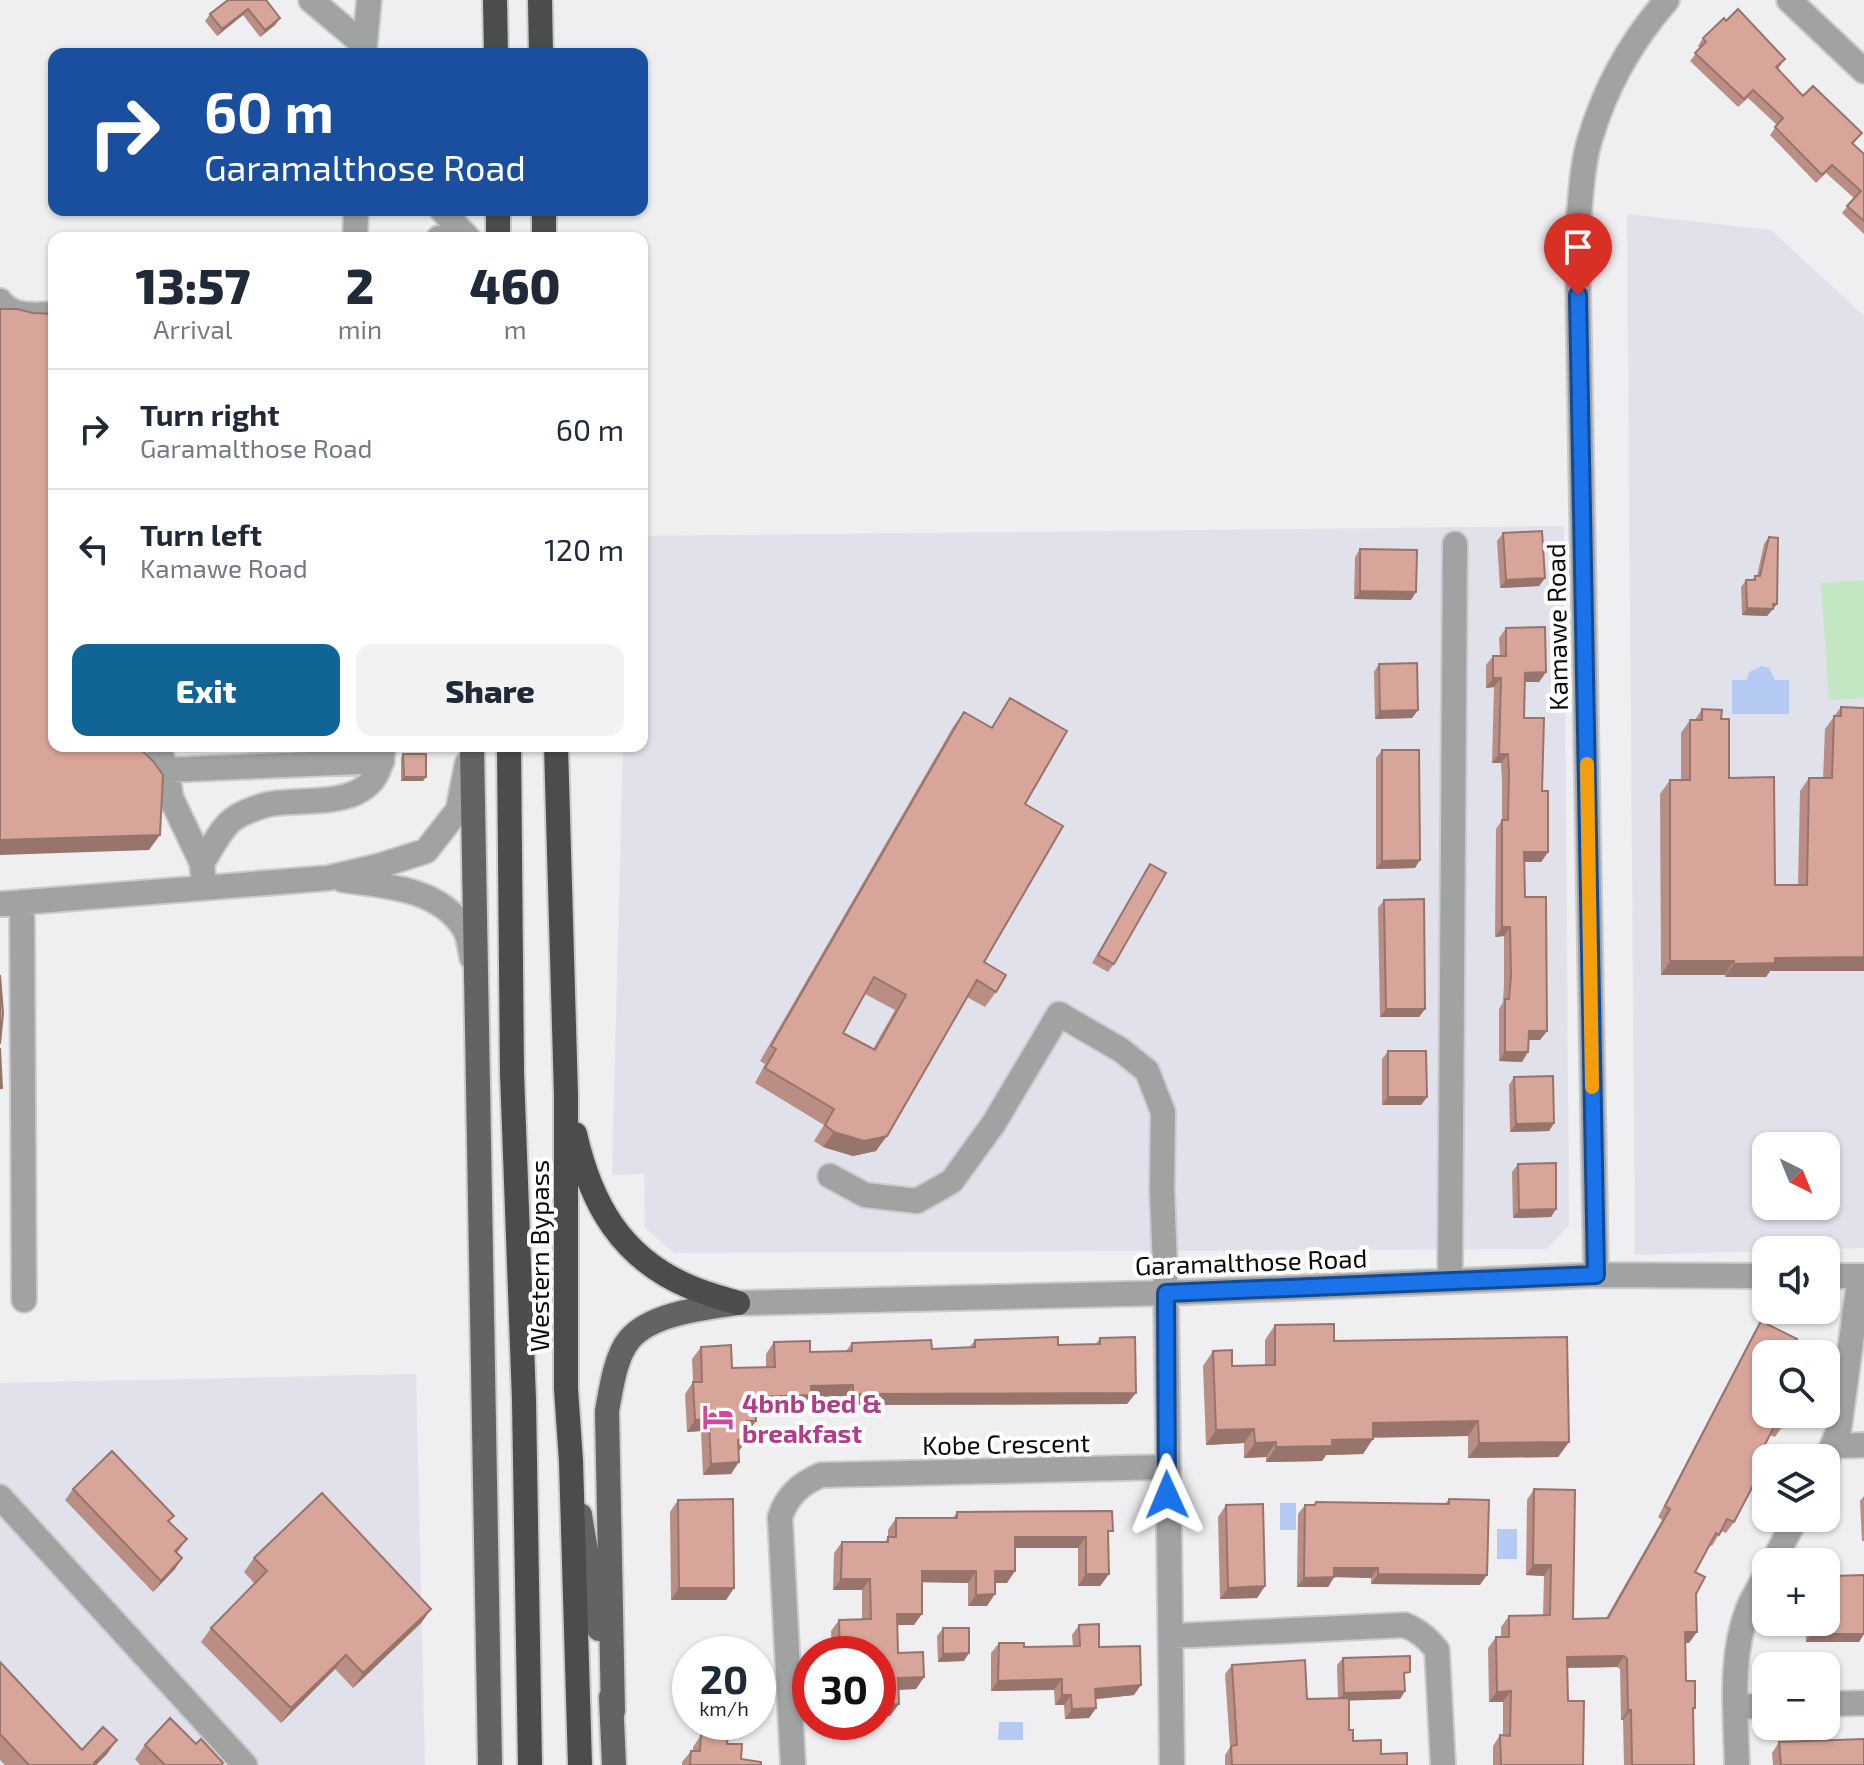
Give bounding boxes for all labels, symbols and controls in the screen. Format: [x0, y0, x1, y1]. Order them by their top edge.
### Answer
text: 60 m [204, 77, 334, 144]
icon: right [72, 80, 176, 184]
text: Garamalthose Road [204, 145, 526, 188]
pin [1544, 213, 1612, 295]
icon: arrive [1556, 225, 1600, 269]
text: 13:57 [136, 256, 250, 314]
text: 2 [346, 256, 374, 314]
text: 460 [470, 256, 561, 314]
text: Arrival [153, 313, 232, 344]
text: min [338, 313, 382, 344]
text: m [504, 313, 526, 344]
text: Turn right [140, 396, 280, 432]
icon: right [72, 407, 116, 451]
text: 60 m [556, 411, 624, 447]
text: Garamalthose Road [140, 432, 373, 463]
text: Turn left [140, 516, 262, 552]
icon: left [72, 527, 116, 571]
text: 120 m [544, 531, 624, 567]
street label: Kamawe Road [1539, 543, 1573, 711]
text: Kamawe Road [140, 552, 308, 583]
button: Exit [72, 644, 340, 736]
button: Share [356, 644, 624, 736]
north arrow [1752, 1132, 1840, 1220]
map controls [1752, 1132, 1840, 1740]
street label: Western Bypass [523, 1160, 554, 1352]
button: sound [1752, 1236, 1840, 1324]
street label: Garamalthose Road [1134, 1241, 1368, 1281]
button: search [1752, 1340, 1840, 1428]
place label: 4bnb bed & breakfast [742, 1387, 882, 1448]
hotel icon: 4bnb bed & breakfast [701, 1400, 735, 1434]
street label: Kobe Crescent [922, 1426, 1090, 1460]
button: layers [1752, 1444, 1840, 1532]
position arrow [1125, 1453, 1209, 1537]
button: + [1752, 1548, 1840, 1636]
speed limit sign: 30 [792, 1636, 896, 1740]
button: − [1752, 1652, 1840, 1740]
text: 20 [700, 1654, 748, 1702]
text: km/h [699, 1696, 749, 1720]

